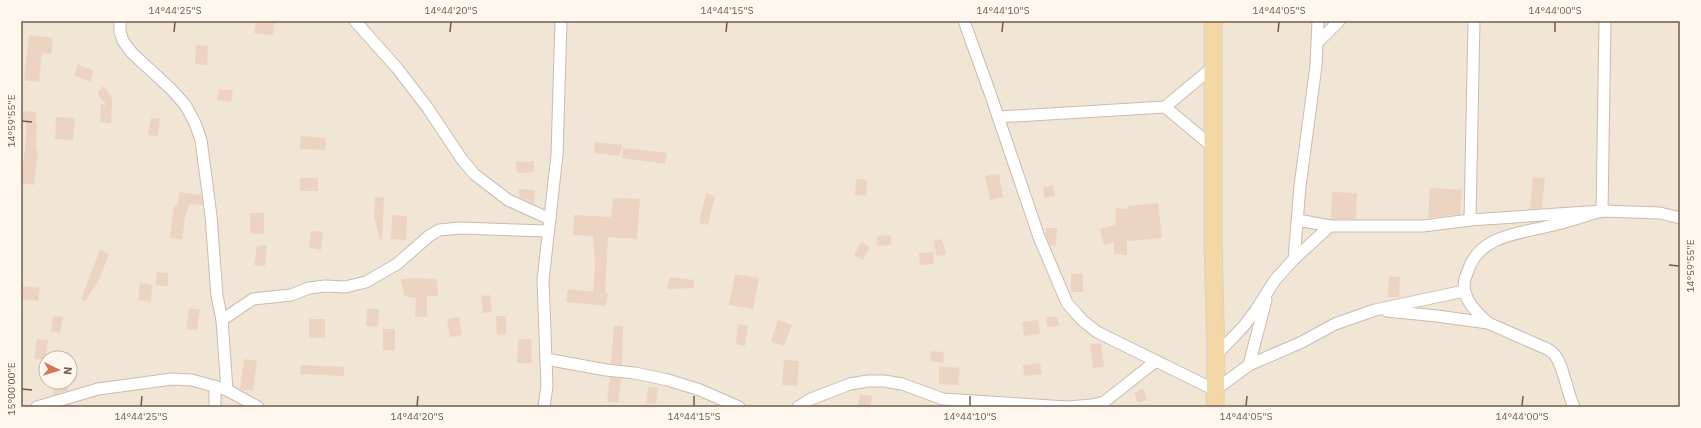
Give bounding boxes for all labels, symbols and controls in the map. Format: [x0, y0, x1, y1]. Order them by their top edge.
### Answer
text: 14°44'25"S [148, 4, 202, 17]
text: 14°44'20"S [424, 4, 478, 17]
text: 14°44'15"S [700, 4, 754, 17]
text: 14°44'10"S [976, 4, 1030, 17]
text: 14°44'05"S [1252, 4, 1306, 17]
text: 14°44'00"S [1528, 4, 1582, 17]
text: 14°59'55"E [5, 94, 18, 148]
text: 14°59'55"E [1684, 239, 1697, 293]
north arrow [38, 350, 78, 390]
text: 15°00'00"E [5, 362, 18, 416]
text: N [61, 366, 75, 375]
text: 14°44'25"S [114, 410, 168, 423]
text: 14°44'20"S [390, 410, 444, 423]
text: 14°44'15"S [667, 410, 721, 423]
text: 14°44'10"S [943, 410, 997, 423]
text: 14°44'05"S [1219, 410, 1273, 423]
text: 14°44'00"S [1495, 410, 1549, 423]

